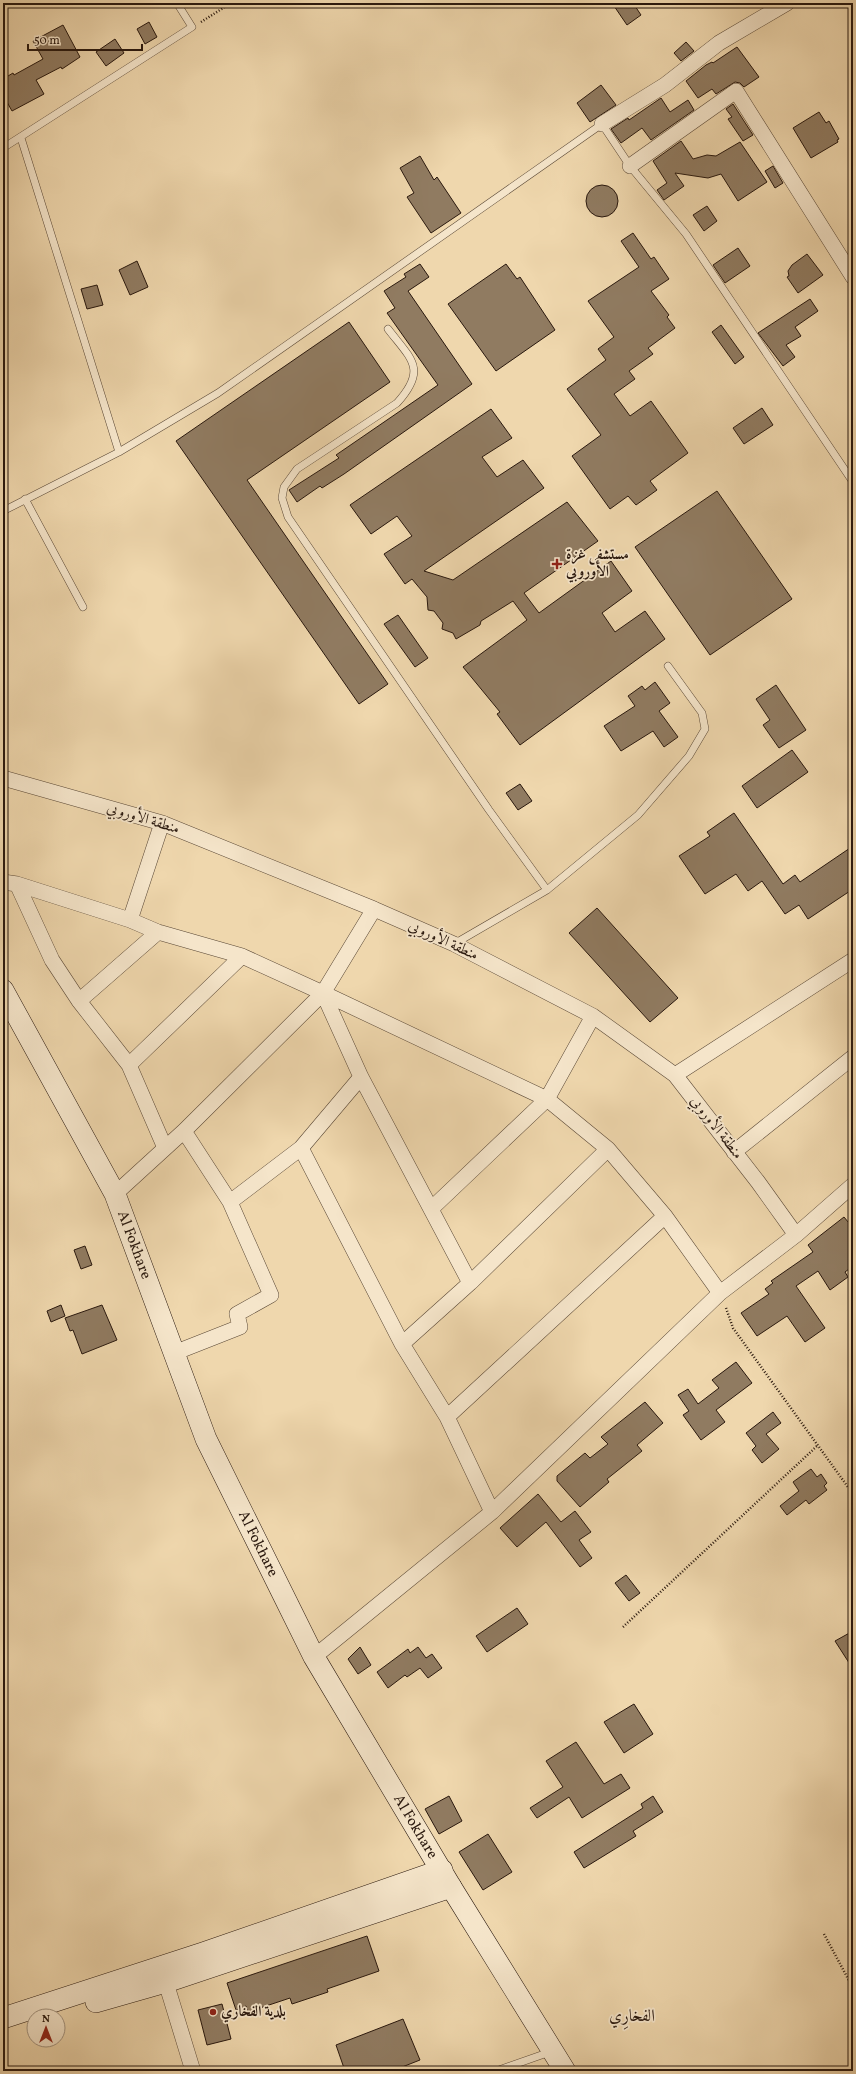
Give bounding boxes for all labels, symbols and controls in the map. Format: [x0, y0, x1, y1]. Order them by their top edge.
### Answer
scale bar [28, 26, 142, 52]
text: 50 m [34, 33, 60, 49]
place label: مستشفى غزة الأوروبي [565, 545, 629, 583]
marker: مستشفى غزة الأوروبي [551, 558, 563, 570]
street label: منطقة الأوروبي [104, 796, 183, 840]
street label: منطقة الأوروبي [404, 914, 482, 966]
street label: منطقة الأوروبي [685, 1091, 749, 1164]
street label: Al Fokhare [112, 1208, 156, 1282]
street label: Al Fokhare [233, 1507, 283, 1581]
street label: Al Fokhare [388, 1791, 442, 1863]
place label: بلدية الفخاري [221, 2002, 286, 2023]
district label: الفخارِي [609, 2005, 655, 2030]
marker: بلدية الفخاري [208, 2007, 218, 2017]
north arrow [26, 2008, 66, 2048]
text: N [42, 2012, 50, 2027]

